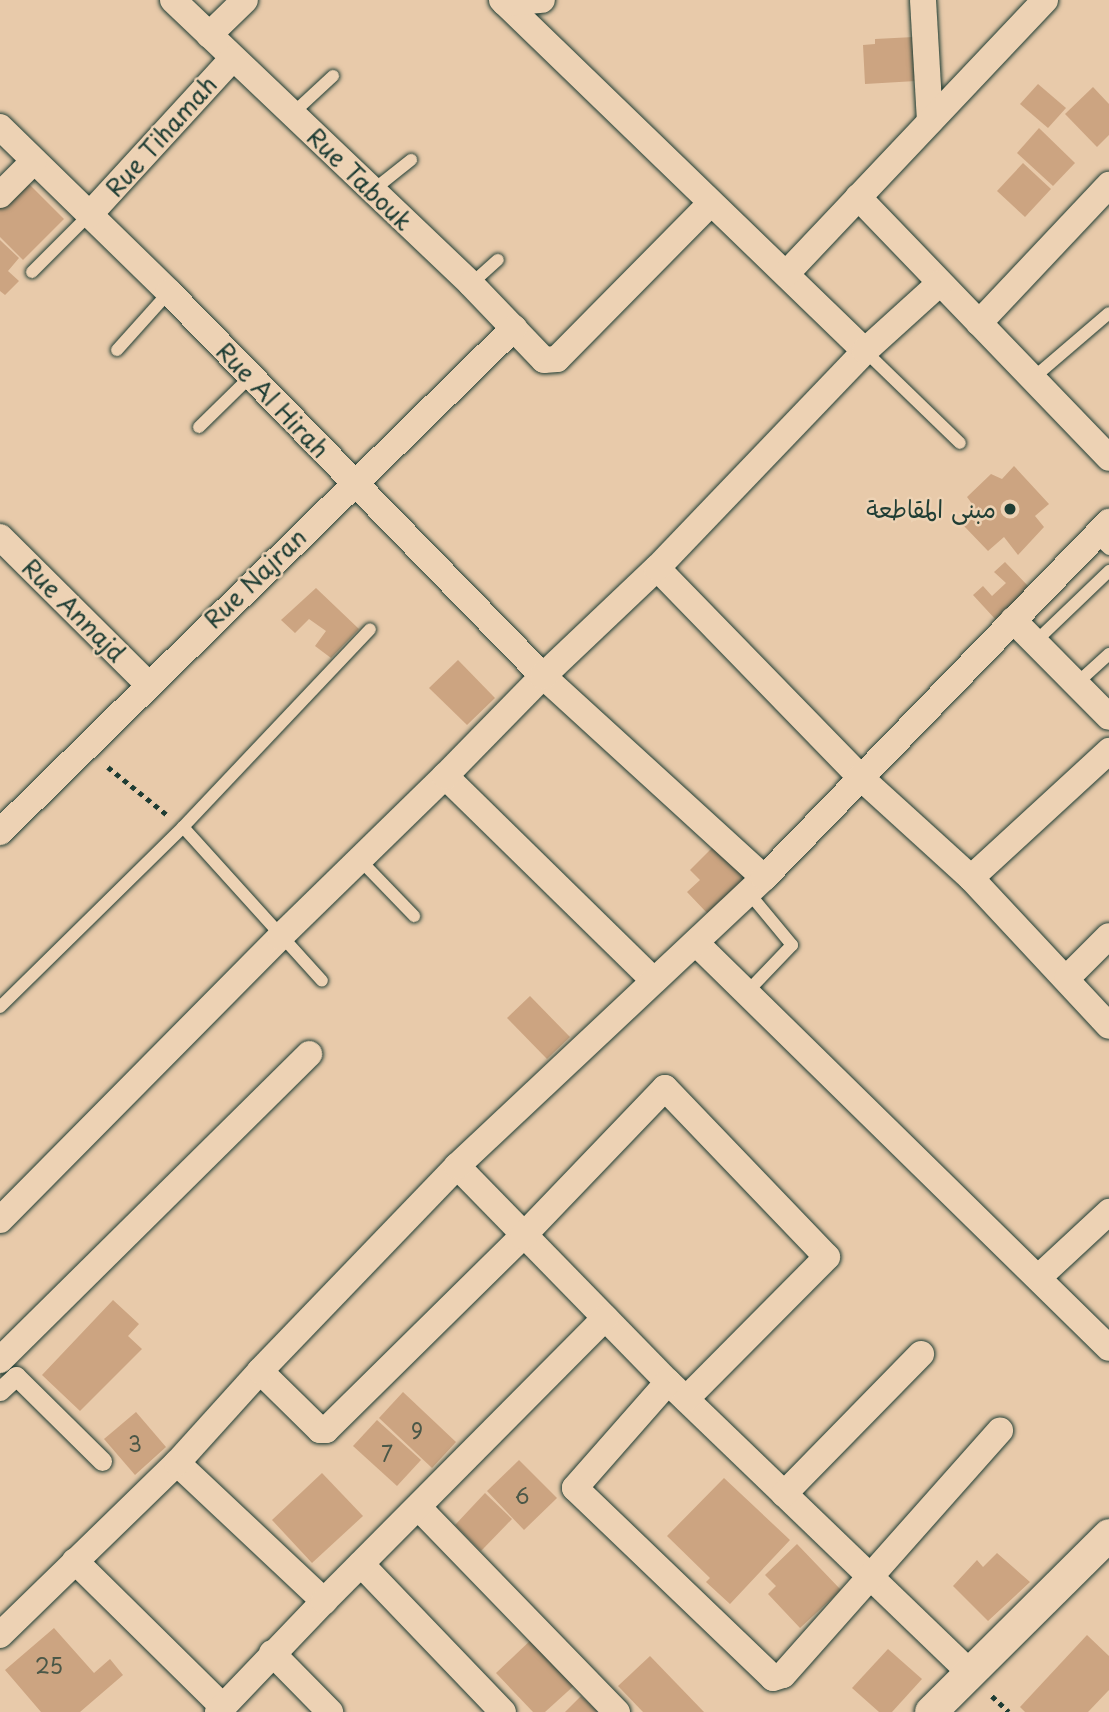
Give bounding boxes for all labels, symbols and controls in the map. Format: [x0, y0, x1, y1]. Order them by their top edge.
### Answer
street label: Rue Tihamah [99, 69, 223, 203]
street label: Rue Tabouk [301, 121, 419, 237]
street label: Rue Al Hirah [210, 336, 336, 464]
place label: مبنى المقاطعة [866, 495, 996, 523]
marker: مبنى المقاطعة [1002, 501, 1018, 517]
street label: Rue Najran [197, 522, 313, 634]
street label: Rue Annajd [16, 552, 132, 668]
house number: 9 [411, 1417, 423, 1443]
house number: 3 [128, 1430, 142, 1456]
house number: 7 [381, 1440, 393, 1466]
house number: 6 [515, 1482, 529, 1508]
house number: 25 [35, 1652, 63, 1678]

